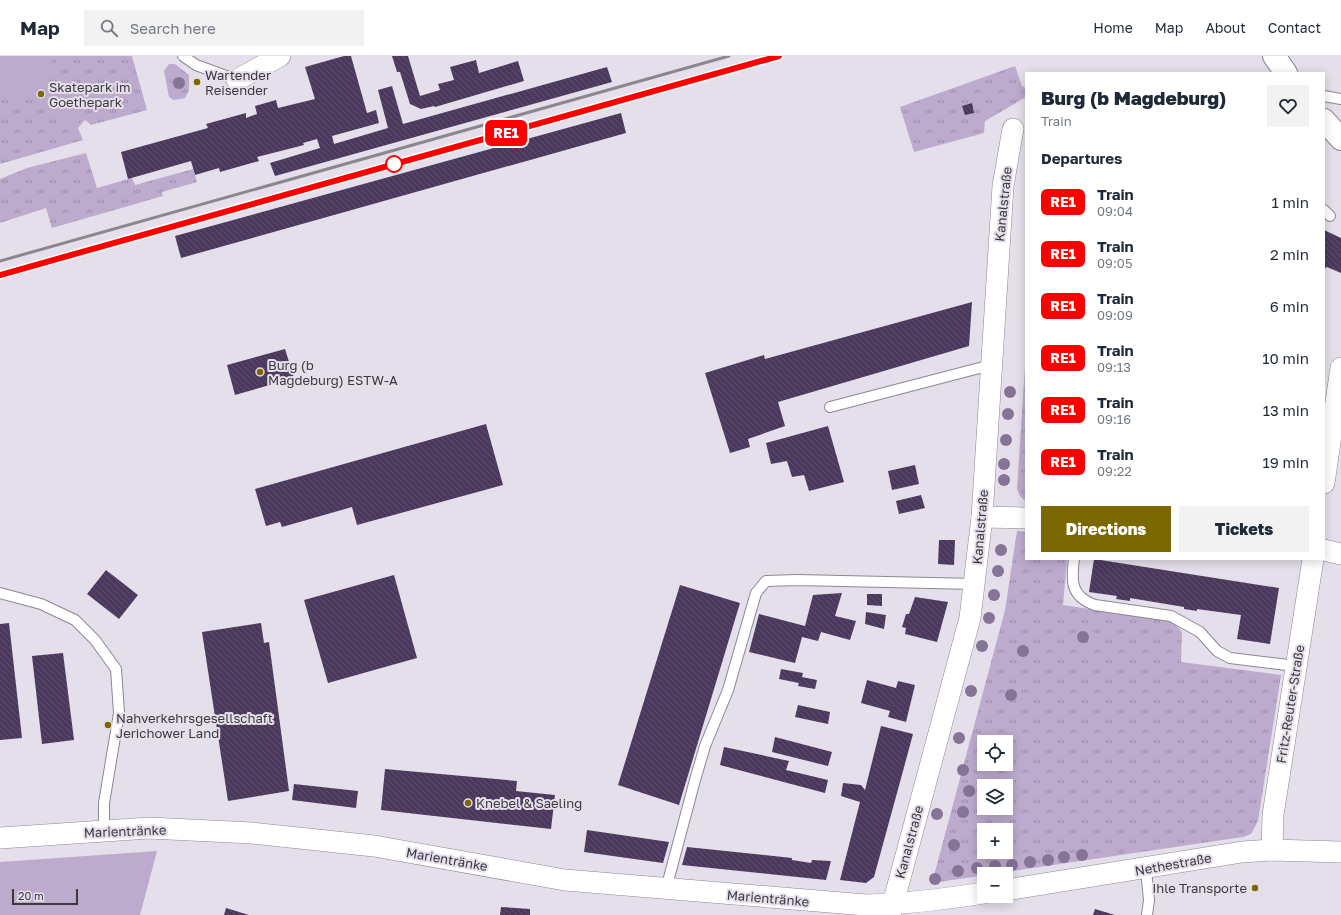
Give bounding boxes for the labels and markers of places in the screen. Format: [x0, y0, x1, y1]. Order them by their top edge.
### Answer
place label: Wartender Reisender [205, 67, 271, 98]
marker: Wartender Reisender [192, 77, 202, 87]
place label: Skatepark im Goethepark [49, 79, 130, 110]
marker: Skatepark im Goethepark [36, 89, 46, 99]
unlabelled marker [385, 155, 403, 173]
place label: Burg (b Magdeburg) ESTW-A [268, 357, 398, 388]
marker: Burg (b Magdeburg) ESTW-A [255, 367, 265, 377]
place label: Nahverkehrsgesellschaft Jerichower Land [116, 710, 273, 741]
marker: Nahverkehrsgesellschaft Jerichower Land [103, 720, 113, 730]
place label: Knebel & Saeling [476, 795, 582, 811]
marker: Knebel & Saeling [463, 798, 473, 808]
place label: Ihle Transporte [1152, 880, 1247, 896]
marker: Ihle Transporte [1250, 883, 1260, 893]

